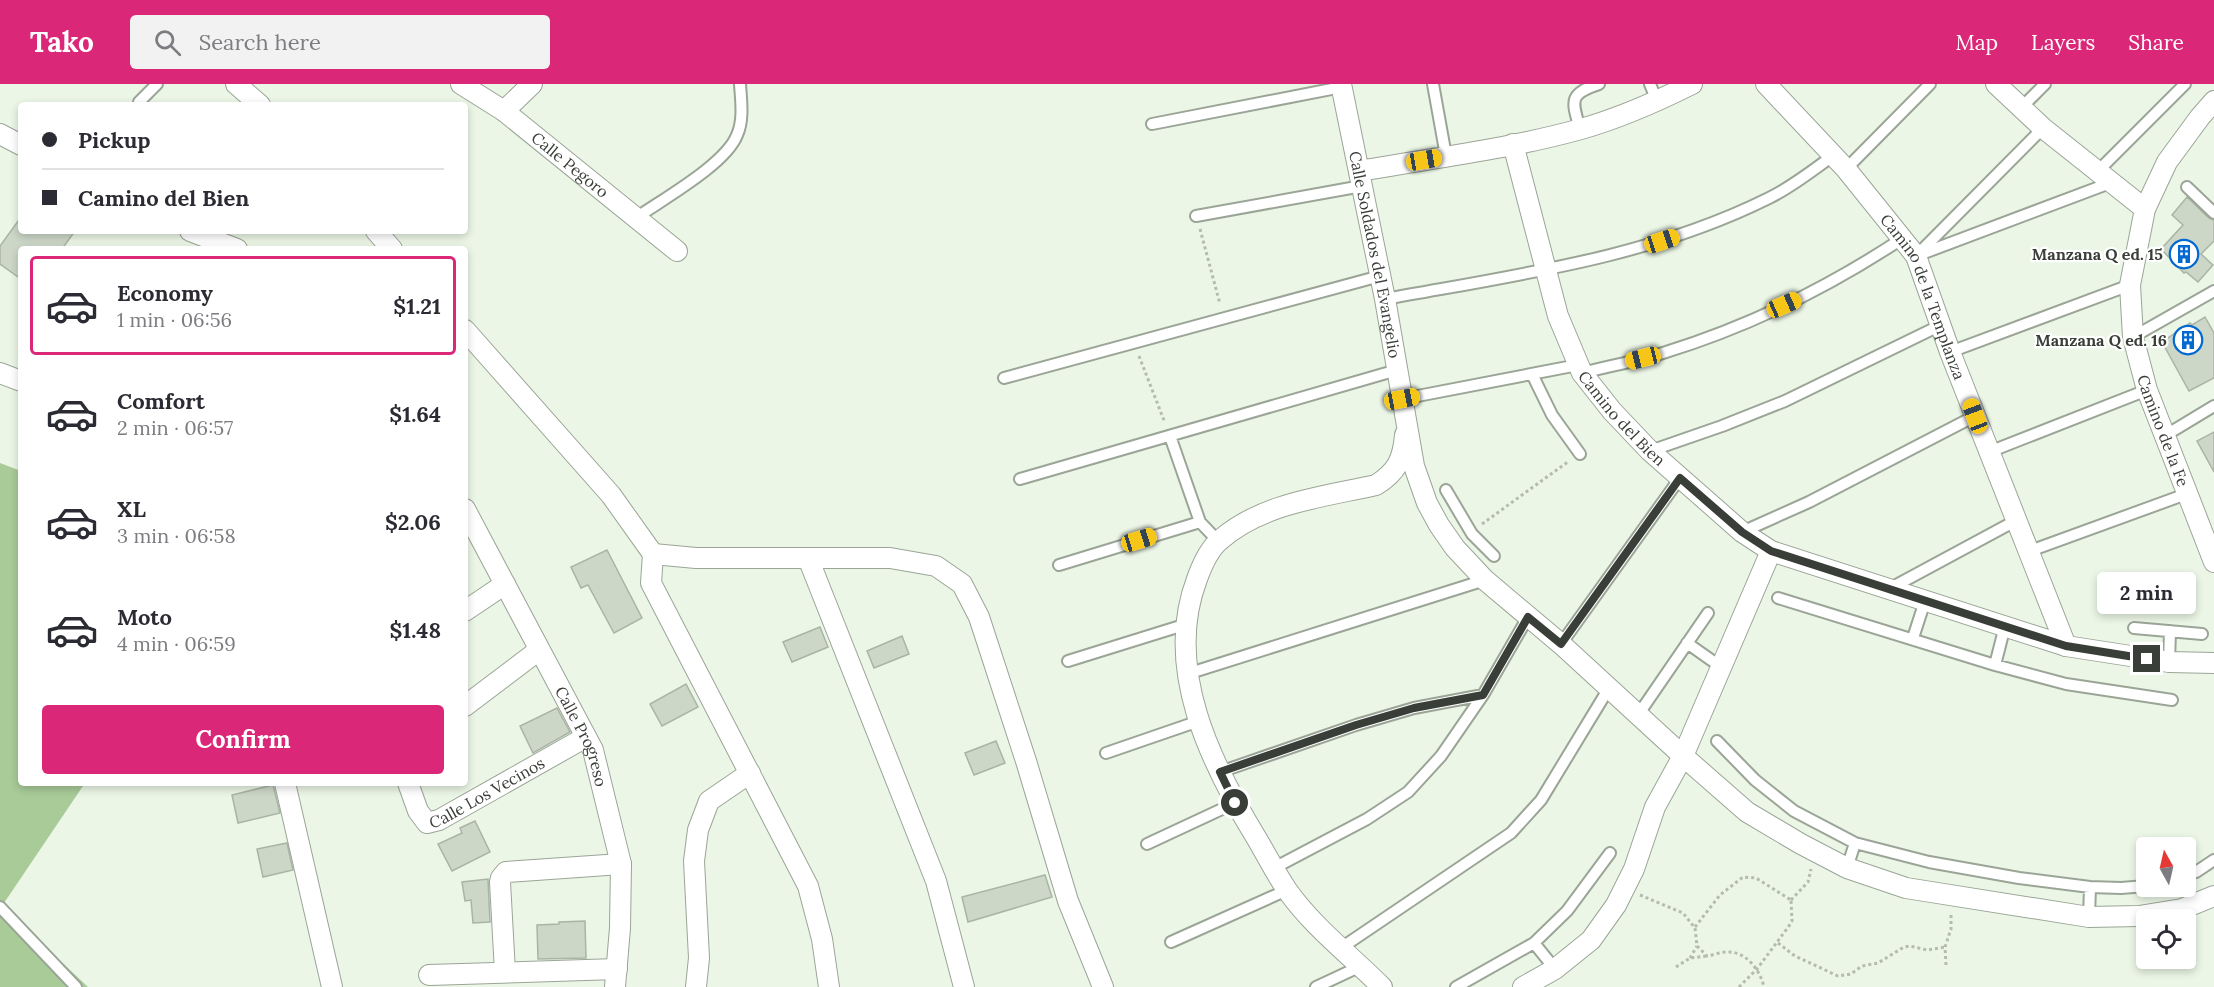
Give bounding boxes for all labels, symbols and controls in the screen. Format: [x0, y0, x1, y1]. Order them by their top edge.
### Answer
search box [130, 15, 550, 69]
text: Tako [30, 24, 94, 60]
icon: search [151, 26, 184, 59]
text: Search here [199, 28, 321, 56]
text: Map [1955, 29, 1998, 56]
text: Layers [2031, 29, 2095, 56]
text: Share [2128, 29, 2184, 56]
text: Pickup [78, 126, 151, 154]
street label: Calle Pegoro [528, 127, 613, 202]
car [1405, 148, 1443, 172]
street label: Calle Soldados del Evangelio [1345, 149, 1405, 360]
text: Camino del Bien [78, 184, 249, 212]
street label: Camino de la Templanza [1876, 210, 1970, 382]
car [1642, 227, 1682, 255]
building icon: Manzana Q ed. 15 [2168, 238, 2200, 270]
place label: Manzana Q ed. 15 [2032, 244, 2163, 264]
icon: car [45, 279, 99, 333]
text: Economy [117, 279, 213, 307]
car [1764, 289, 1804, 321]
text: $1.21 [393, 292, 441, 320]
text: 1 min · 06:56 [117, 307, 232, 332]
building icon: Manzana Q ed. 16 [2172, 324, 2204, 356]
place label: Manzana Q ed. 16 [2035, 330, 2167, 350]
car [1623, 345, 1663, 371]
street label: Camino del Bien [1574, 367, 1670, 470]
street label: Camino de la Fe [2133, 373, 2194, 490]
icon: car [45, 387, 99, 441]
text: Comfort [117, 387, 205, 415]
car [1383, 387, 1421, 411]
car [1960, 396, 1990, 436]
text: $1.64 [389, 400, 441, 428]
text: 2 min · 06:57 [117, 415, 233, 440]
icon: car [45, 495, 99, 549]
text: XL [117, 495, 146, 523]
text: $2.06 [385, 508, 441, 536]
text: 3 min · 06:58 [117, 523, 236, 548]
car [1119, 526, 1159, 554]
callout: 2 min [2098, 572, 2196, 614]
text: 2 min [2120, 580, 2173, 605]
icon: car [45, 603, 99, 657]
text: Moto [117, 603, 172, 631]
text: $1.48 [389, 616, 441, 644]
text: 4 min · 06:59 [117, 631, 236, 656]
route end [2133, 645, 2160, 672]
street label: Calle Progreso [551, 683, 612, 789]
button: Confirm [42, 705, 444, 774]
street label: Calle Los Vecinos [427, 753, 548, 832]
route start [1221, 789, 1248, 816]
north arrow [2136, 837, 2196, 897]
map controls [2136, 837, 2196, 969]
button: locate [2136, 909, 2196, 969]

